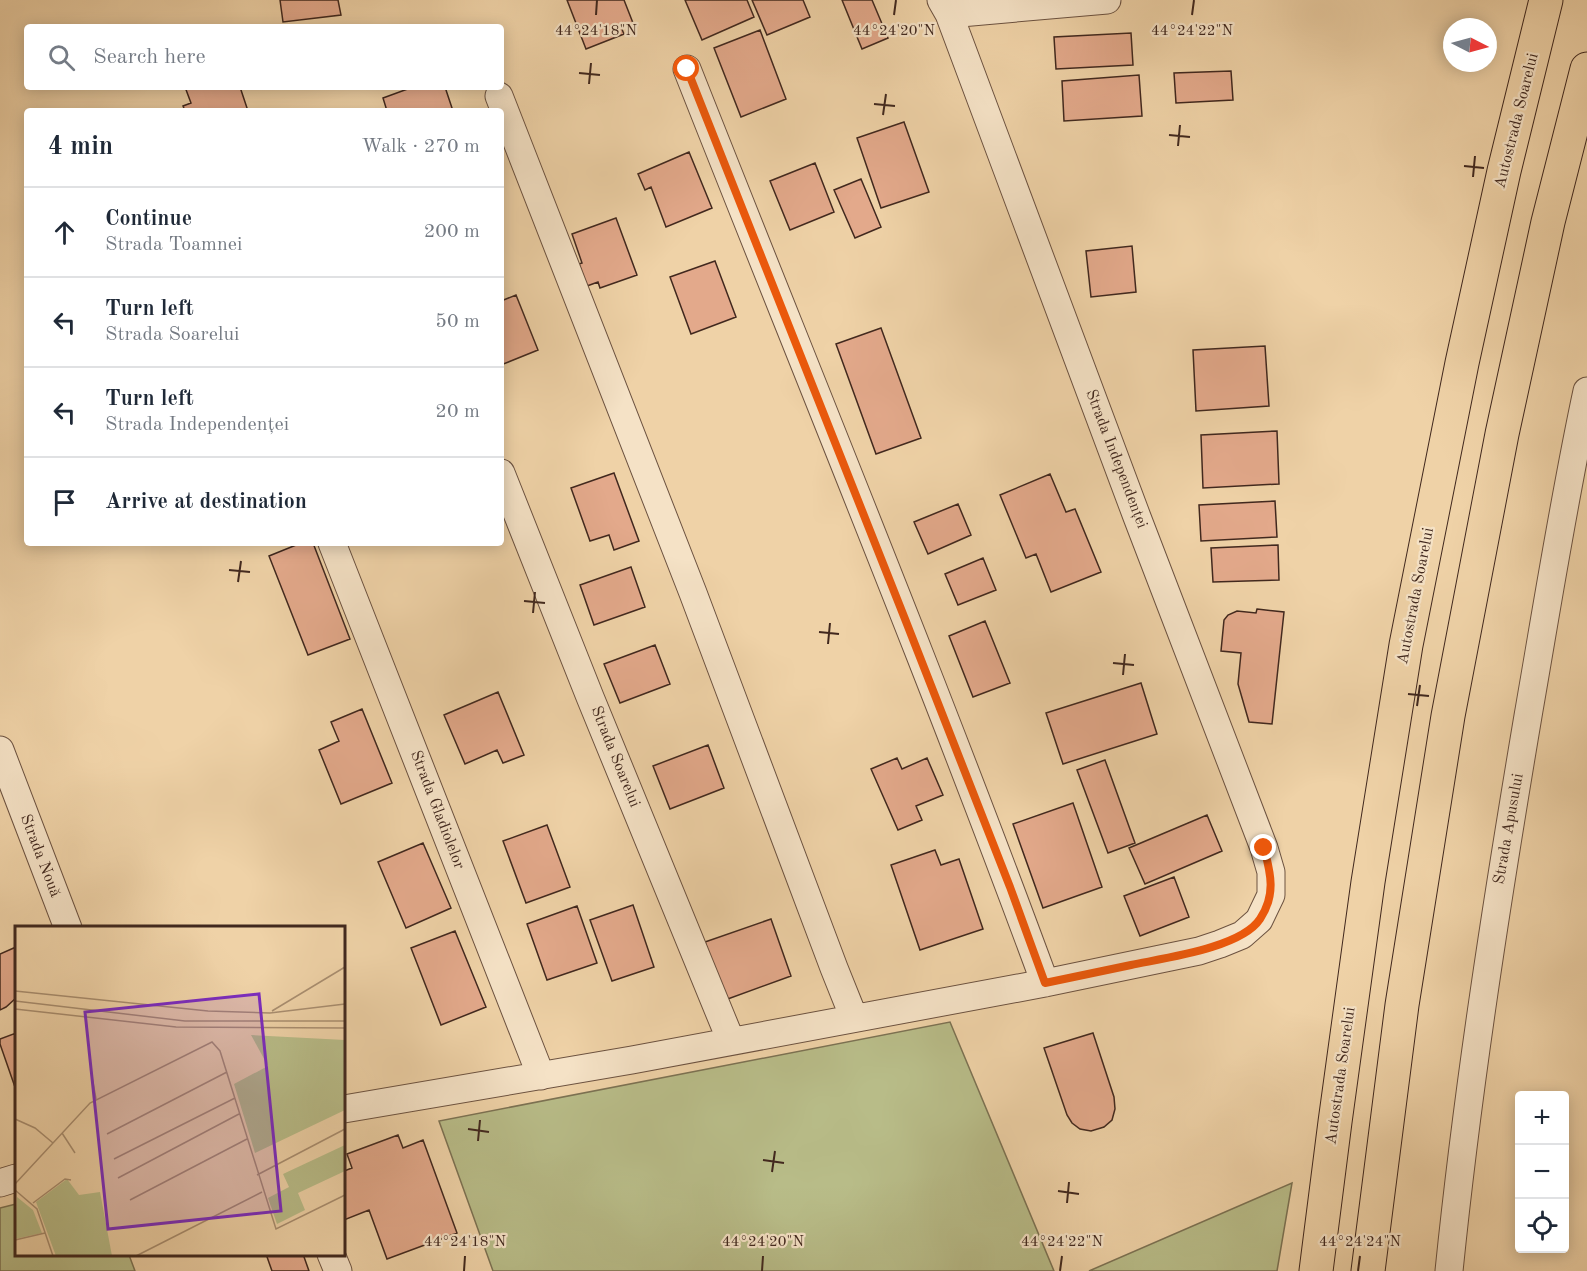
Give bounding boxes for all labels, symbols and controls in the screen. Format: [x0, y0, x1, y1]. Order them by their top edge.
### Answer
north arrow [1443, 18, 1497, 72]
search box [24, 24, 504, 90]
text: 44°24'18"N [555, 24, 637, 39]
text: 44°24'20"N [853, 24, 935, 39]
text: 44°24'22"N [1151, 24, 1233, 39]
icon: search [45, 41, 78, 74]
text: Search here [93, 46, 206, 68]
street label: Autostrada Soarelui [1492, 52, 1542, 190]
route start [673, 55, 699, 81]
text: 4 min [48, 134, 113, 160]
text: Walk · 270 m [361, 137, 480, 157]
text: Continue [105, 208, 192, 230]
icon: ahead [48, 216, 81, 249]
text: 200 m [424, 222, 480, 242]
text: Strada Toamnei [105, 235, 242, 255]
text: Turn left [105, 298, 194, 320]
icon: left [48, 306, 81, 339]
text: 50 m [435, 312, 480, 332]
text: Strada Soarelui [105, 325, 239, 345]
street label: Strada Independenței [1081, 387, 1150, 531]
text: Turn left [105, 388, 194, 410]
icon: left [48, 396, 81, 429]
text: 20 m [435, 402, 480, 422]
text: Strada Independenței [105, 415, 289, 435]
icon: arrive [48, 486, 81, 519]
text: Arrive at destination [105, 491, 307, 513]
street label: Autostrada Soarelui [1395, 526, 1437, 666]
street label: Strada Soarelui [587, 704, 643, 810]
street label: Strada Gladiolelor [407, 749, 467, 872]
street label: Strada Apusului [1491, 772, 1527, 886]
street label: Strada Nouă [17, 812, 63, 900]
route end [1250, 834, 1276, 860]
inset map [15, 926, 345, 1256]
street label: Autostrada Soarelui [1323, 1006, 1359, 1146]
map controls [1515, 1091, 1569, 1253]
button: + [1515, 1091, 1569, 1145]
button: − [1515, 1145, 1569, 1199]
button: locate [1515, 1199, 1569, 1253]
text: 44°24'18"N [424, 1235, 506, 1250]
text: 44°24'20"N [722, 1235, 804, 1250]
text: 44°24'22"N [1021, 1235, 1103, 1250]
text: 44°24'24"N [1319, 1235, 1401, 1250]

